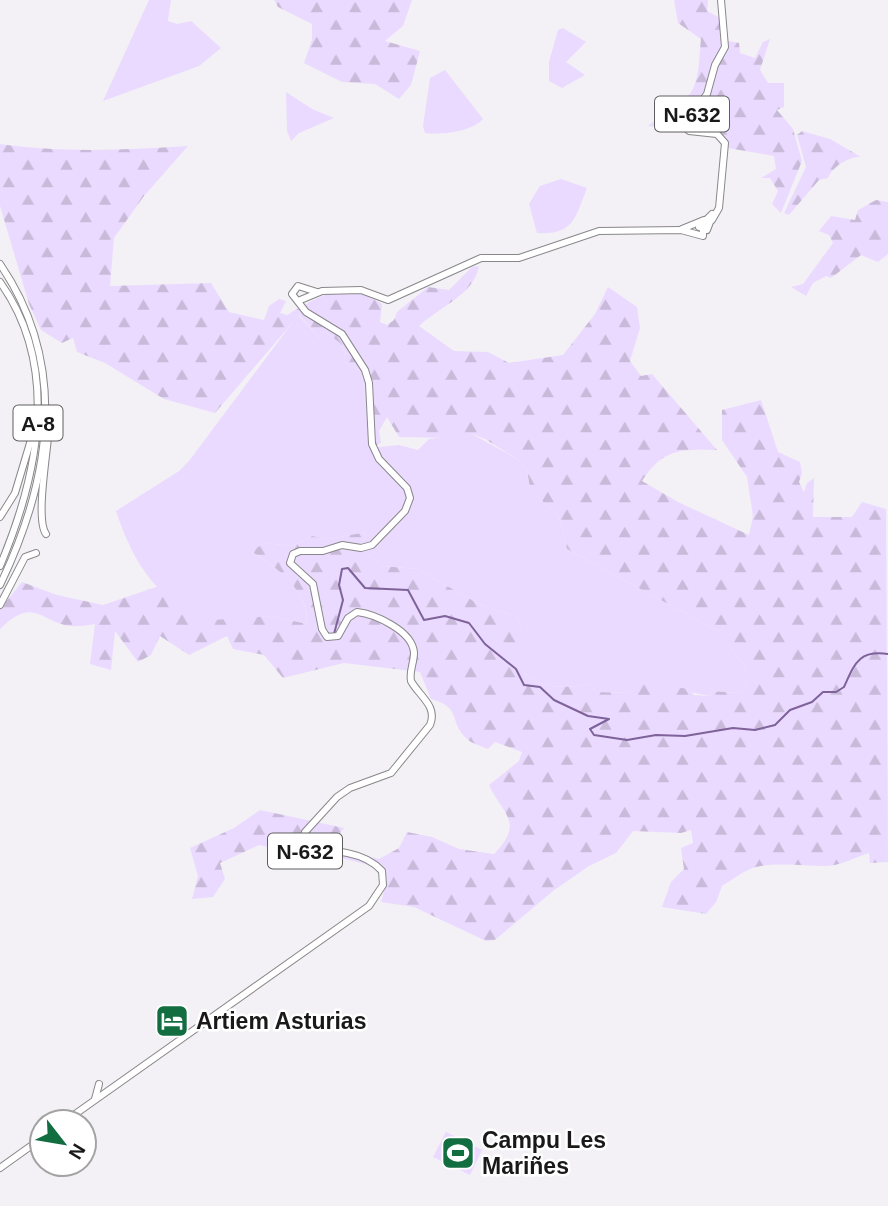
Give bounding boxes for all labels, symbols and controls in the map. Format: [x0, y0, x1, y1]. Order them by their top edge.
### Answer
road number: N-632 [655, 96, 729, 132]
road number: A-8 [14, 406, 62, 440]
road number: N-632 [268, 834, 342, 868]
hotel icon: Artiem Asturias [153, 1002, 191, 1040]
place label: Artiem Asturias [196, 1008, 366, 1034]
north arrow [28, 1108, 98, 1178]
place label: Campu Les Mariñes [482, 1127, 606, 1179]
sports icon: Campu Les Mariñes [439, 1134, 477, 1172]
text: N [65, 1140, 90, 1163]

